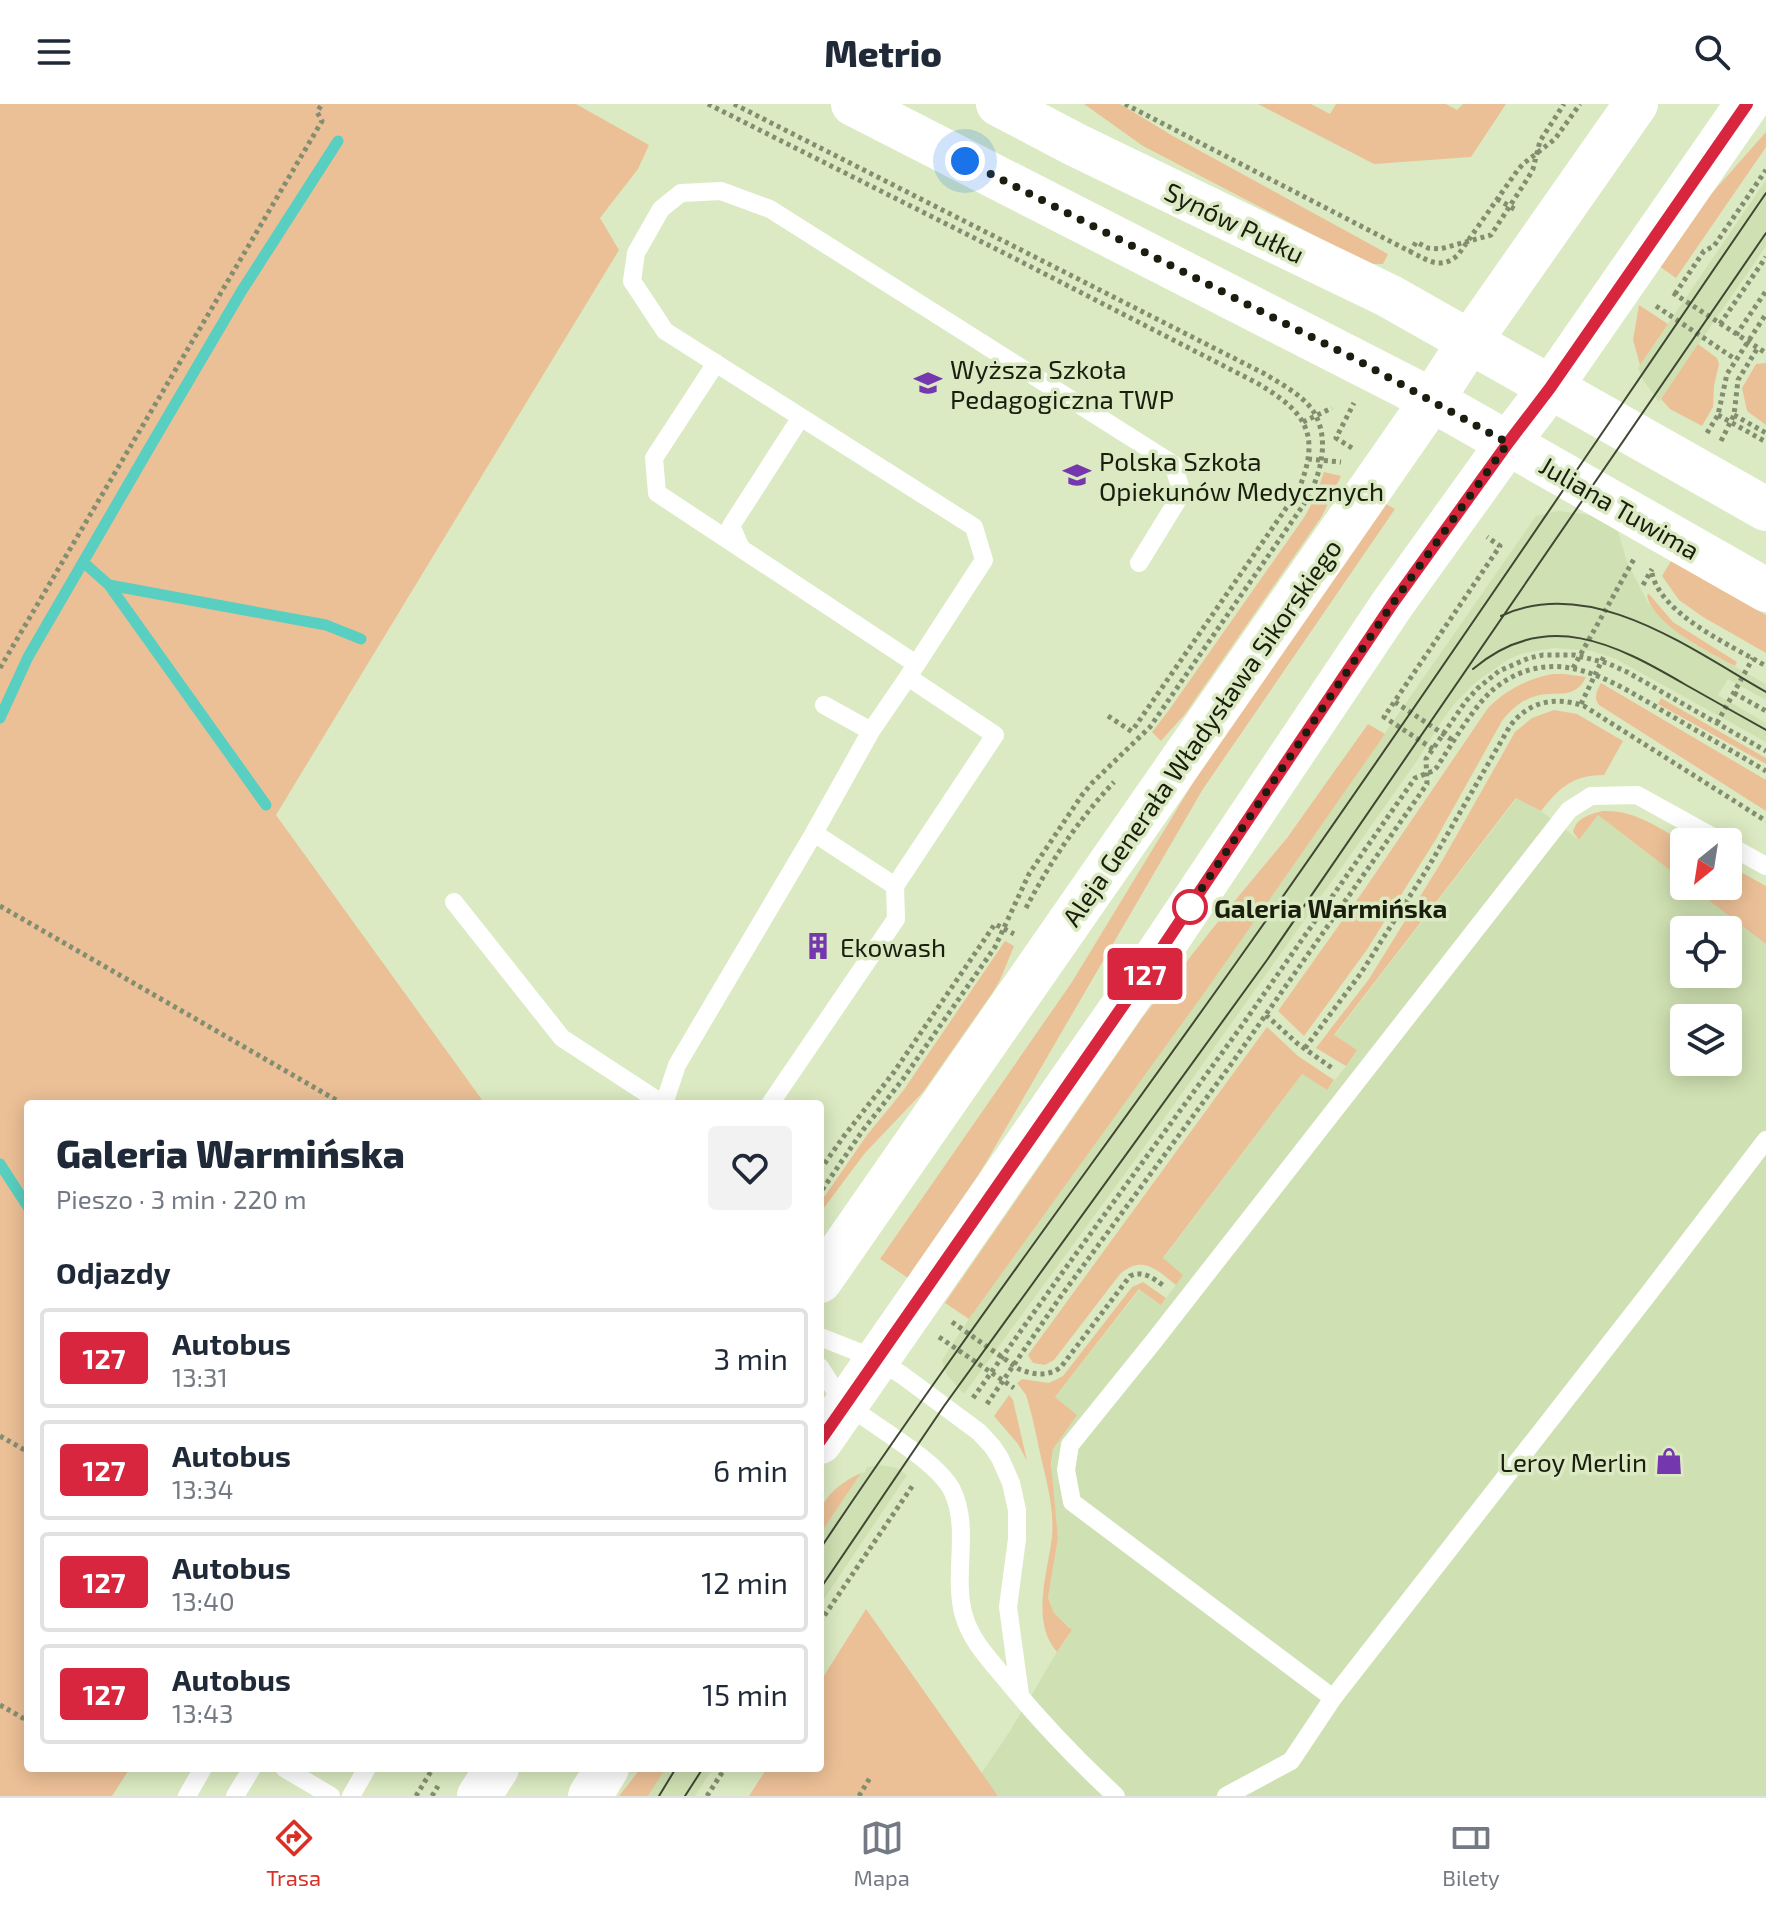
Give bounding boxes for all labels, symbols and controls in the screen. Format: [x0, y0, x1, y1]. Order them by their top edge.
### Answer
icon: menu [32, 30, 76, 74]
icon: search [1690, 30, 1734, 74]
text: Metrio [824, 31, 942, 74]
your location [945, 141, 985, 181]
street label: Synów Pułku [1160, 175, 1310, 269]
place label: Wyższa Szkoła Pedagogiczna TWP [950, 353, 1174, 414]
school or university icon: Wyższa Szkoła Pedagogiczna TWP [913, 368, 943, 398]
place label: Polska Szkoła Opiekunów Medycznych [1099, 445, 1384, 506]
street label: Juliana Tuwima [1535, 449, 1705, 565]
school or university icon: Polska Szkoła Opiekunów Medycznych [1062, 460, 1092, 490]
street label: Aleja Generała Władysława Sikorskiego [1055, 533, 1347, 931]
north arrow [1670, 828, 1742, 900]
map controls [1670, 828, 1742, 1076]
marker: Galeria Warmińska [1173, 890, 1207, 924]
place label: Galeria Warmińska [1214, 892, 1447, 923]
button: locate [1670, 916, 1742, 988]
building icon: Ekowash [803, 931, 833, 961]
place label: Ekowash [840, 931, 946, 962]
line badge: 127 [1099, 948, 1191, 1000]
text: 127 [1123, 957, 1167, 991]
button: layers [1670, 1004, 1742, 1076]
button: heart [708, 1126, 792, 1210]
text: Galeria Warmińska [56, 1130, 405, 1176]
text: Pieszo · 3 min · 220 m [56, 1183, 306, 1214]
text: Odjazdy [56, 1254, 171, 1290]
text: Autobus [172, 1325, 291, 1361]
text: 3 min [713, 1340, 788, 1376]
text: 127 [82, 1341, 126, 1375]
text: 13:31 [172, 1361, 228, 1392]
text: Autobus [172, 1437, 291, 1473]
place label: Leroy Merlin [1500, 1446, 1647, 1477]
shop icon: Leroy Merlin [1654, 1446, 1684, 1476]
text: 6 min [713, 1452, 788, 1488]
text: 127 [82, 1453, 126, 1487]
text: 13:34 [172, 1473, 233, 1504]
text: Autobus [172, 1549, 291, 1585]
text: 12 min [701, 1564, 788, 1600]
text: 127 [82, 1565, 126, 1599]
text: 13:40 [172, 1585, 235, 1616]
text: Autobus [172, 1661, 291, 1697]
text: 15 min [702, 1676, 788, 1712]
text: 127 [82, 1677, 126, 1711]
text: 13:43 [172, 1697, 233, 1728]
tab: Trasa [266, 1816, 321, 1890]
tab: Mapa [854, 1816, 910, 1890]
tab: Bilety [1442, 1816, 1500, 1890]

